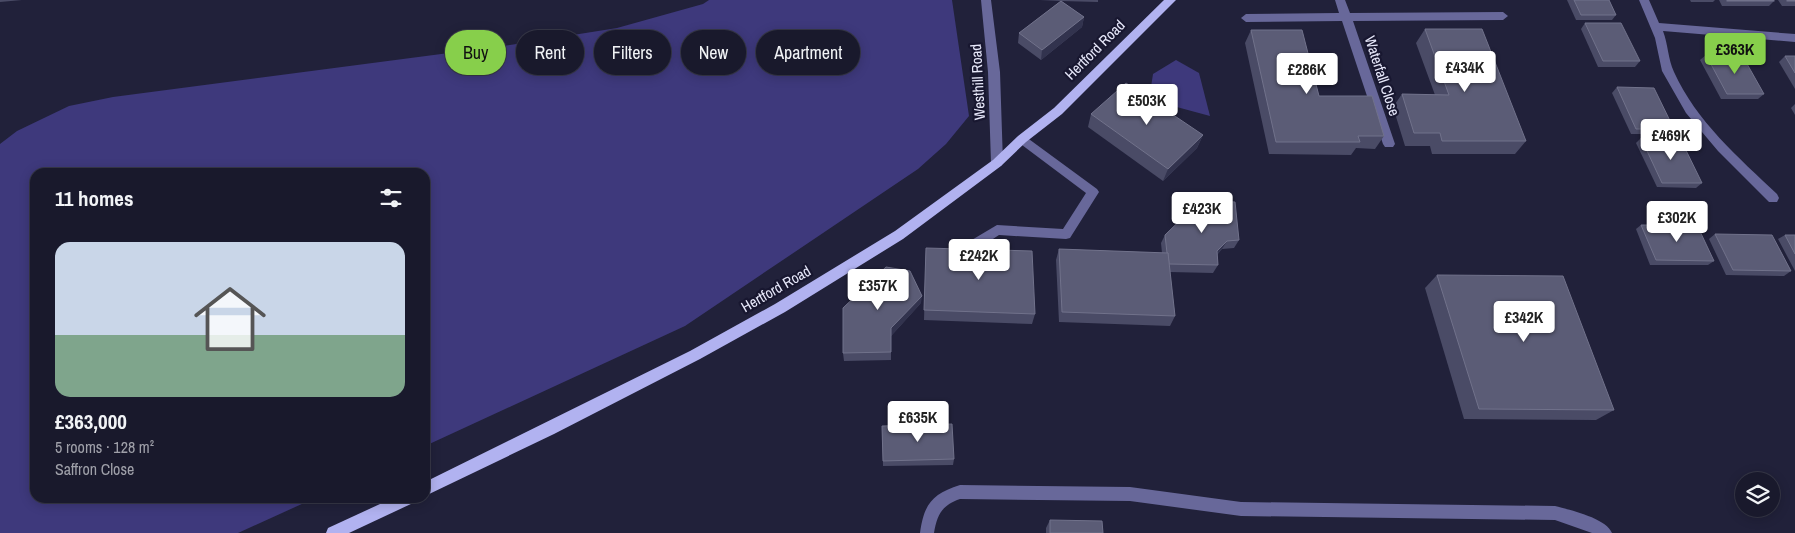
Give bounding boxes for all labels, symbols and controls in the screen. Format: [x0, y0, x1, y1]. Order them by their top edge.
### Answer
street label: Hertford Road [1060, 15, 1129, 84]
chip: Buy [445, 30, 506, 75]
chip: Rent [516, 30, 584, 75]
chip: Filters [594, 30, 671, 75]
chip: New [681, 30, 746, 75]
chip: Apartment [756, 30, 860, 75]
pin: £363K [1700, 32, 1770, 75]
street label: Waterfall Close [1360, 33, 1405, 119]
text: £363K [1716, 38, 1754, 60]
street label: Westhill Road [965, 43, 990, 121]
pin: £434K [1430, 51, 1500, 93]
pin: £286K [1272, 52, 1342, 95]
text: £434K [1446, 56, 1484, 78]
text: £286K [1288, 58, 1326, 80]
pin: £503K [1112, 84, 1182, 126]
text: £503K [1128, 89, 1166, 111]
pin: £469K [1636, 119, 1706, 161]
text: £469K [1652, 124, 1690, 146]
text: 11 homes [55, 184, 134, 213]
icon: filters [377, 184, 405, 212]
pin: £423K [1167, 192, 1237, 234]
text: £423K [1183, 197, 1221, 219]
pin: £302K [1642, 200, 1712, 243]
text: £302K [1658, 206, 1696, 228]
pin: £242K [944, 238, 1014, 281]
text: £242K [960, 244, 998, 266]
street label: Hertford Road [737, 260, 814, 317]
pin: £357K [843, 268, 913, 311]
icon: home [185, 274, 275, 364]
text: £357K [859, 274, 897, 296]
pin: £342K [1489, 300, 1559, 343]
text: £342K [1505, 306, 1543, 328]
pin: £635K [883, 400, 953, 443]
text: £635K [899, 406, 937, 428]
text: £363,000 [55, 407, 127, 436]
text: 5 rooms · 128 m² [55, 436, 154, 458]
text: Saffron Close [55, 458, 134, 480]
map controls [1735, 472, 1780, 517]
button: layers [1735, 472, 1780, 517]

